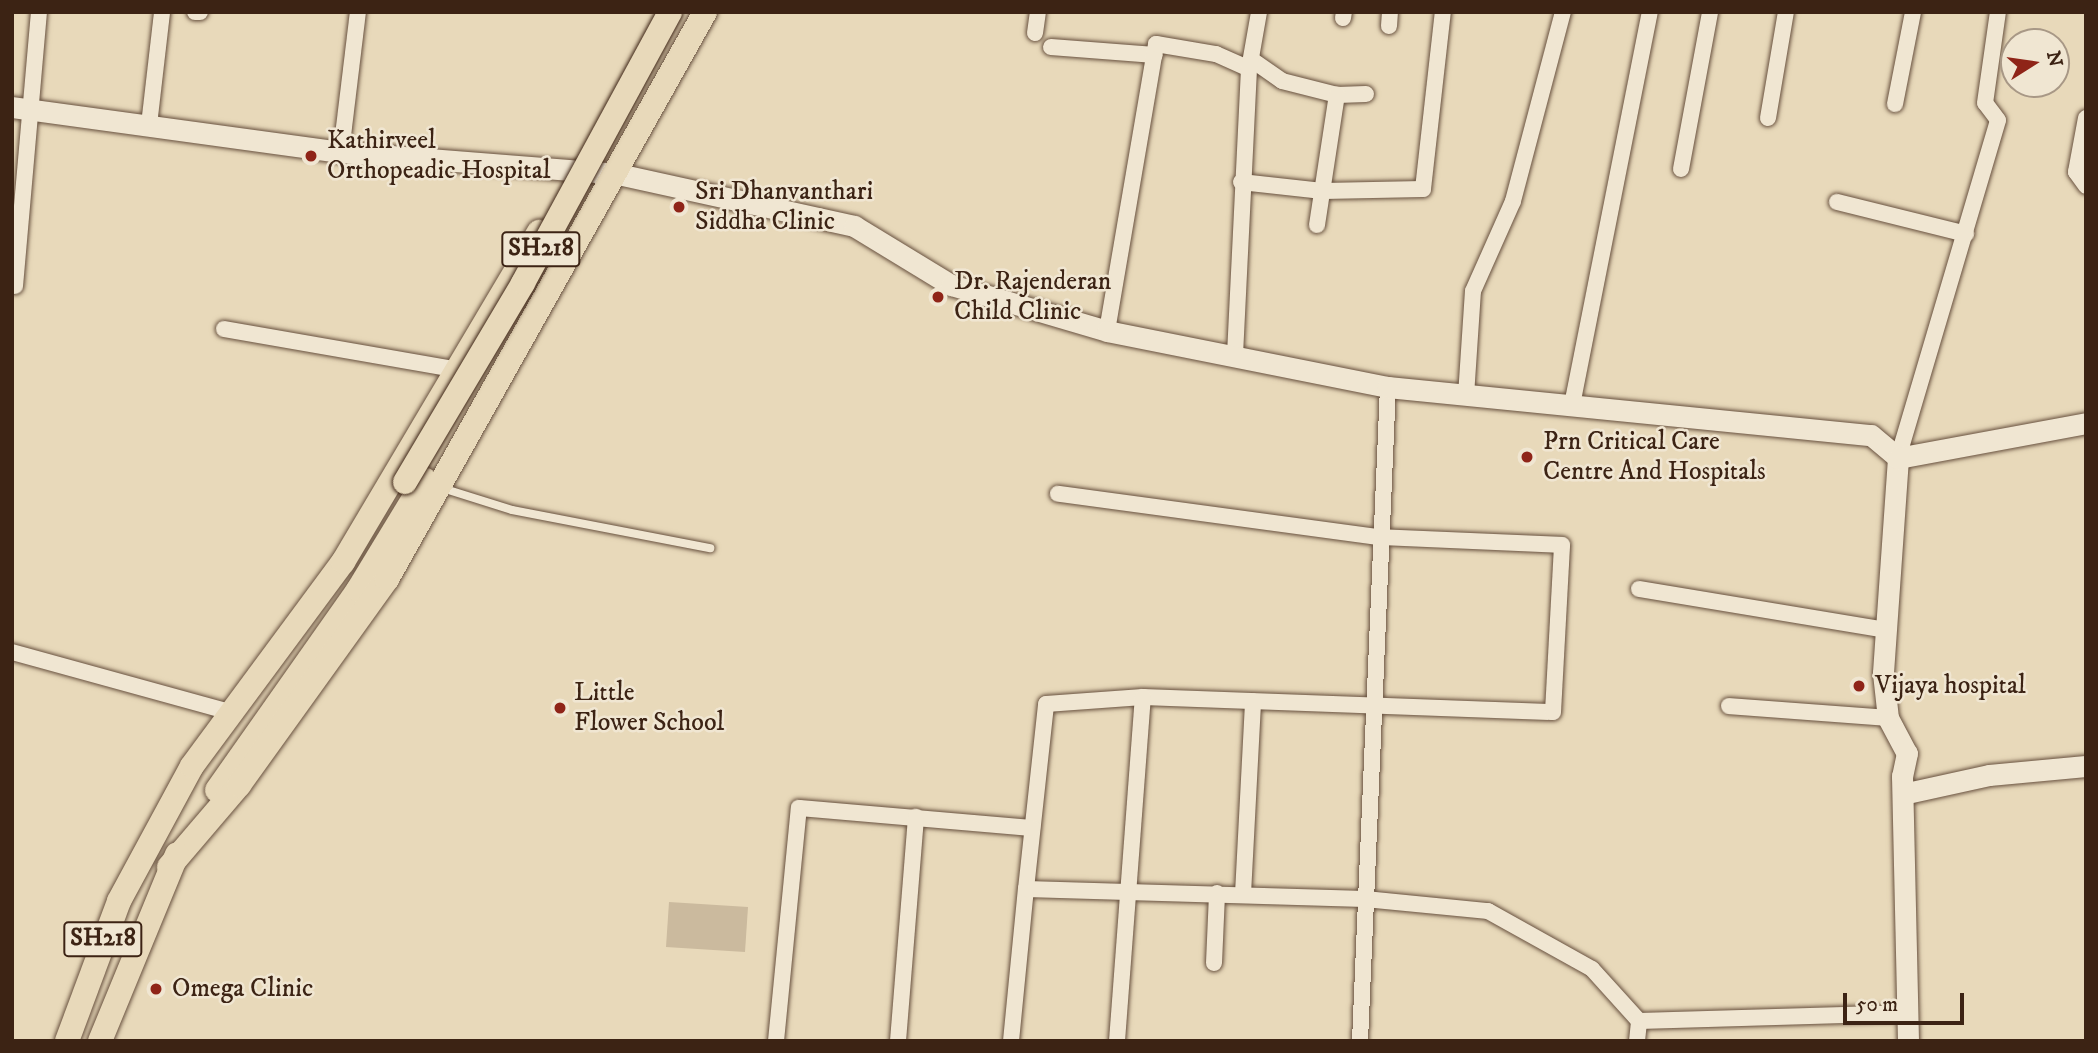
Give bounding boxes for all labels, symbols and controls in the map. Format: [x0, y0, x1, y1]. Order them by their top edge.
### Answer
north arrow [2000, 28, 2070, 98]
text: N [2041, 49, 2067, 69]
place label: Kathirveel Orthopeadic Hospital [327, 125, 551, 186]
marker: Kathirveel Orthopeadic Hospital [301, 146, 321, 166]
place label: Sri Dhanvanthari Siddha Clinic [695, 176, 873, 238]
marker: Sri Dhanvanthari Siddha Clinic [669, 197, 689, 217]
road number: SH218 [501, 228, 581, 270]
place label: Dr. Rajenderan Child Clinic [954, 266, 1111, 328]
marker: Dr. Rajenderan Child Clinic [928, 287, 948, 307]
place label: Prn Critical Care Centre And Hospitals [1543, 426, 1766, 488]
marker: Prn Critical Care Centre And Hospitals [1517, 447, 1537, 467]
place label: Vijaya hospital [1875, 670, 2026, 702]
marker: Vijaya hospital [1849, 676, 1869, 696]
place label: Little Flower School [574, 677, 724, 738]
marker: Little Flower School [552, 700, 568, 716]
road number: SH218 [63, 918, 143, 959]
place label: Omega Clinic [172, 973, 313, 1005]
marker: Omega Clinic [146, 979, 166, 999]
scale bar [1846, 979, 1967, 1023]
text: 50 m [1856, 992, 1898, 1018]

